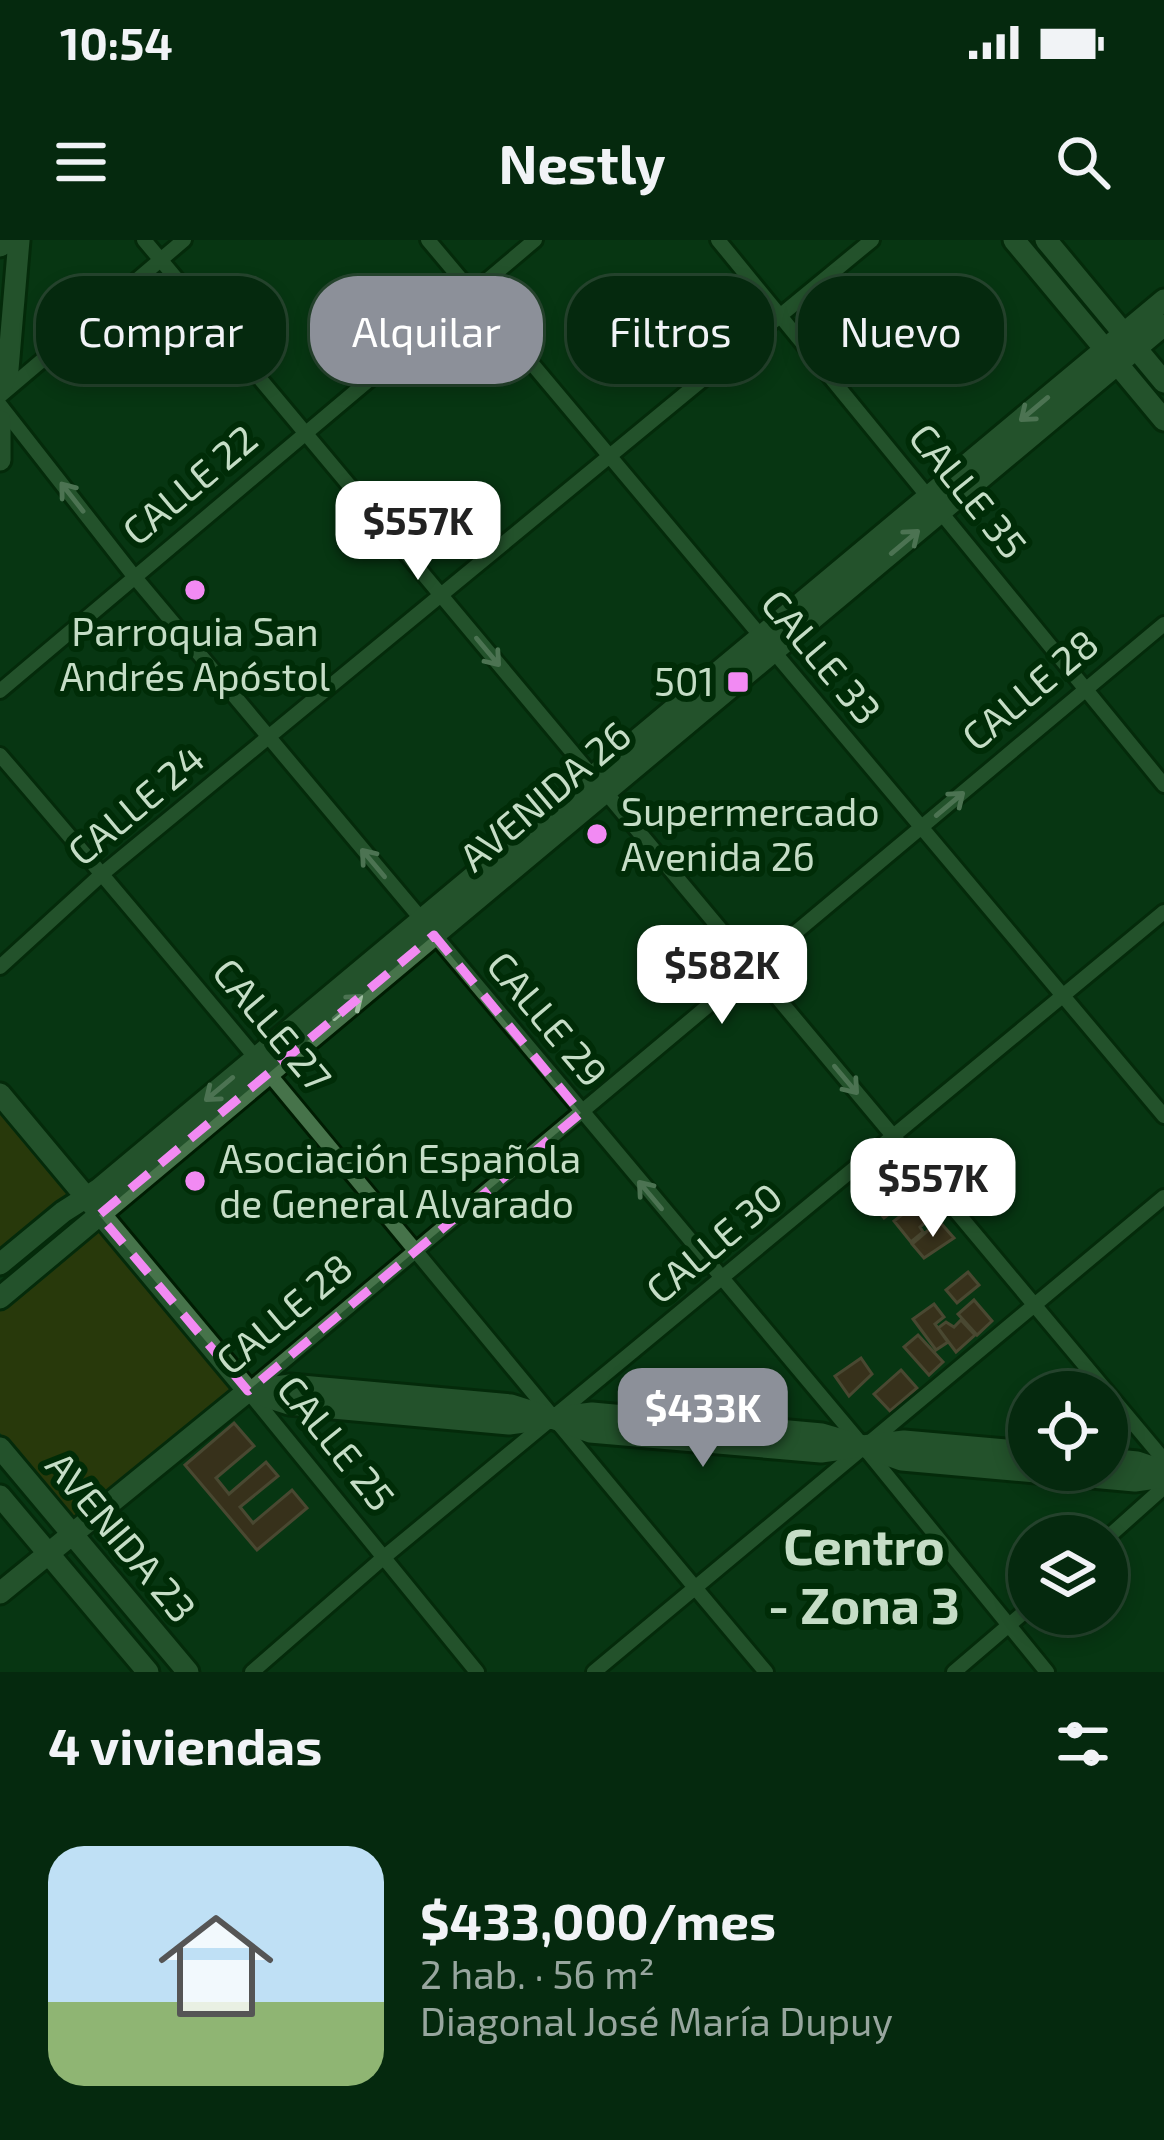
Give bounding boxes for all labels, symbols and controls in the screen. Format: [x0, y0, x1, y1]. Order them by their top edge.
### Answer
text: 10:54 [60, 15, 173, 69]
icon: menu [48, 129, 114, 195]
icon: search [1050, 129, 1116, 195]
text: Nestly [498, 130, 666, 195]
chip: Comprar [36, 276, 286, 384]
chip: Alquilar [310, 276, 543, 384]
chip: Filtros [567, 276, 774, 384]
chip: Nuevo [798, 276, 1004, 384]
one-way arrow [1019, 394, 1050, 422]
street label: CALLE 35 [901, 413, 1038, 567]
street label: CALLE 22 [112, 414, 266, 554]
one-way arrow [59, 481, 86, 513]
pin: $557K [334, 481, 502, 583]
text: $557K [363, 496, 474, 543]
one-way arrow [889, 529, 920, 557]
marker: Parroquia San Andrés Apóstol [182, 577, 208, 603]
street label: CALLE 33 [753, 579, 892, 733]
place label: Parroquia San Andrés Apóstol [60, 607, 331, 699]
street label: CALLE 28 [952, 619, 1106, 759]
one-way arrow [474, 636, 502, 667]
place label: 501 [654, 657, 714, 704]
marker: 501 [725, 669, 751, 695]
street label: AVENIDA 26 [449, 710, 639, 880]
street label: CALLE 24 [57, 733, 213, 874]
place label: Supermercado Avenida 26 [621, 787, 880, 879]
one-way arrow [934, 790, 965, 818]
marker: Supermercado Avenida 26 [584, 821, 610, 847]
one-way arrow [360, 848, 388, 879]
pin: $582K [638, 925, 806, 1027]
text: $582K [664, 940, 780, 987]
street label: CALLE 29 [478, 941, 618, 1095]
street label: CALLE 27 [204, 948, 342, 1100]
one-way arrow [332, 994, 363, 1022]
one-way arrow [832, 1064, 860, 1095]
one-way arrow [204, 1075, 235, 1103]
place label: Asociación Española de General Alvarado [219, 1134, 581, 1226]
pin: $557K [849, 1138, 1017, 1240]
text: $557K [878, 1153, 989, 1200]
marker: Asociación Española de General Alvarado [182, 1168, 208, 1194]
street label: CALLE 30 [636, 1172, 790, 1312]
one-way arrow [636, 1180, 664, 1211]
street label: CALLE 28 [206, 1243, 360, 1383]
street label: CALLE 25 [269, 1365, 406, 1519]
pin: $433K [619, 1368, 787, 1470]
map controls [1008, 1371, 1128, 1635]
button: locate [1008, 1371, 1128, 1491]
text: $433K [645, 1383, 761, 1430]
street label: AVENIDA 23 [37, 1441, 207, 1631]
district label: Centro - Zona 3 [768, 1514, 960, 1634]
button: layers [1008, 1515, 1128, 1635]
icon: filters [1050, 1711, 1116, 1777]
text: 4 viviendas [48, 1714, 322, 1775]
text: $433,000/mes [420, 1889, 776, 1950]
icon: home [144, 1894, 288, 2038]
text: 2 hab. · 56 m² [420, 1950, 655, 1997]
text: Diagonal José María Dupuy [420, 1997, 893, 2044]

